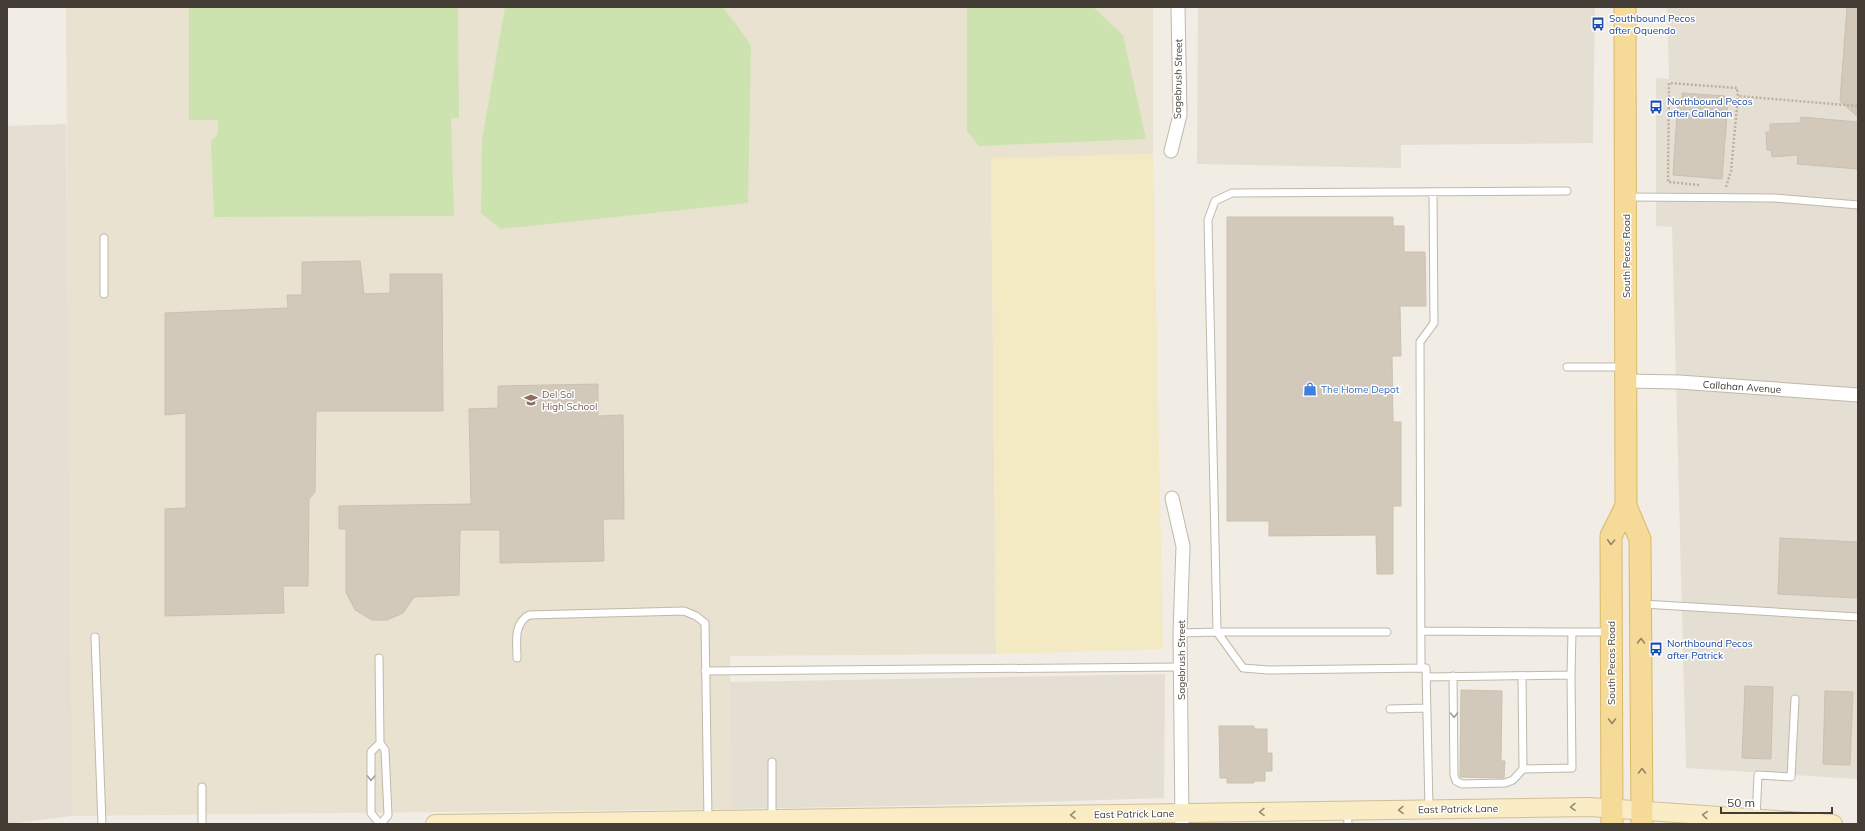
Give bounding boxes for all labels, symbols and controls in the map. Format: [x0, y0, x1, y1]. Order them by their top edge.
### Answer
place label: Southbound Pecos after Oquendo [1609, 12, 1695, 37]
bus stop icon: Southbound Pecos after Oquendo [1590, 16, 1606, 32]
street label: Sagebrush Street [1171, 38, 1185, 119]
place label: Northbound Pecos after Callahan [1667, 95, 1753, 120]
bus stop icon: Northbound Pecos after Callahan [1648, 99, 1664, 115]
street label: South Pecos Road [1620, 214, 1633, 298]
street label: Callahan Avenue [1702, 378, 1782, 396]
shop icon: The Home Depot [1302, 381, 1318, 397]
place label: The Home Depot [1321, 383, 1400, 396]
place label: Del Sol High School [542, 388, 597, 413]
school or university icon: Del Sol High School [523, 392, 539, 408]
one-way arrow [1607, 538, 1616, 545]
street label: Sagebrush Street [1175, 619, 1188, 700]
street label: South Pecos Road [1605, 621, 1618, 705]
place label: Northbound Pecos after Patrick [1667, 637, 1753, 662]
one-way arrow [1637, 638, 1645, 644]
bus stop icon: Northbound Pecos after Patrick [1648, 641, 1664, 657]
one-way arrow [1449, 712, 1458, 718]
one-way arrow [1608, 718, 1616, 724]
one-way arrow [1638, 768, 1646, 774]
one-way arrow [367, 775, 375, 781]
scale bar [1721, 789, 1832, 815]
text: 50 m [1727, 795, 1755, 810]
street label: East Patrick Lane [1418, 802, 1498, 816]
one-way arrow [1570, 803, 1576, 812]
one-way arrow [1398, 806, 1404, 814]
street label: East Patrick Lane [1094, 807, 1174, 821]
one-way arrow [1259, 808, 1265, 816]
one-way arrow [1702, 810, 1708, 819]
one-way arrow [1070, 811, 1076, 819]

